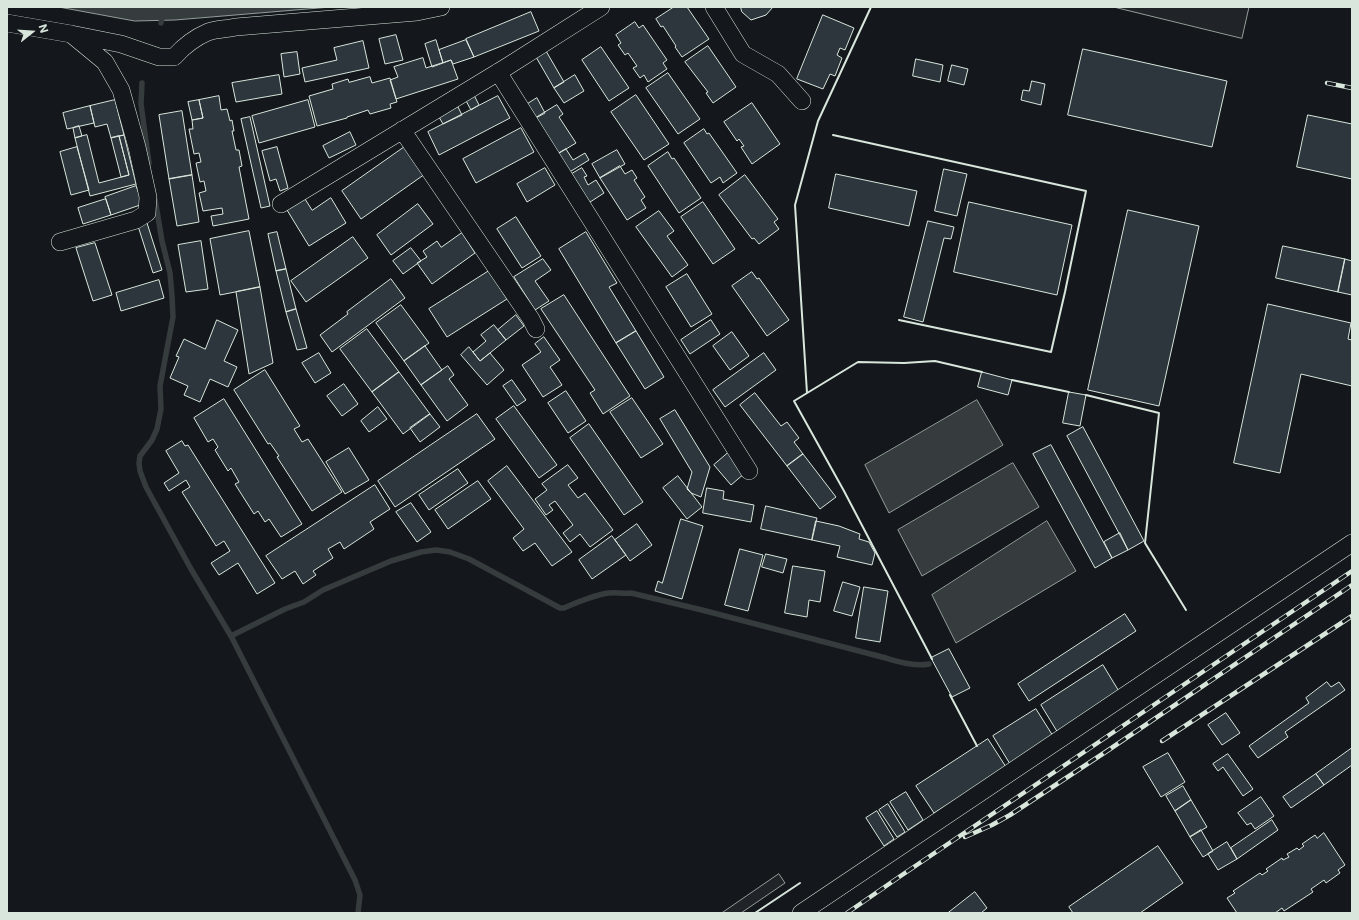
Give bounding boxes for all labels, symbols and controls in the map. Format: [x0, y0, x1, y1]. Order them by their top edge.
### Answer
north arrow [12, 12, 52, 52]
text: N [36, 22, 51, 35]

